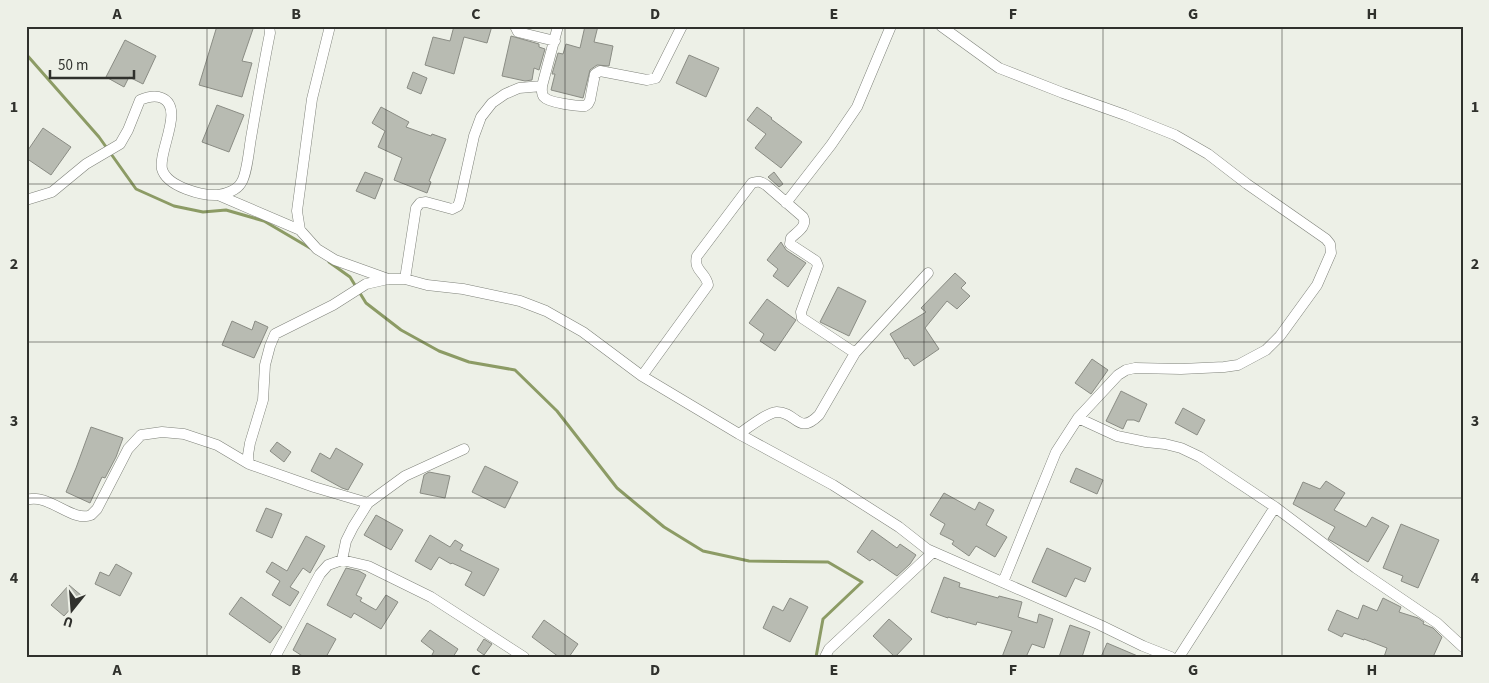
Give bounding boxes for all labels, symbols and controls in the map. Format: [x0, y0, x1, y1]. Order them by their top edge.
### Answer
text: A [111, 3, 122, 25]
text: B [291, 3, 301, 25]
text: C [471, 3, 481, 25]
text: D [650, 3, 660, 25]
text: E [830, 3, 838, 25]
text: F [1009, 3, 1017, 25]
text: G [1188, 3, 1198, 25]
text: H [1367, 3, 1377, 25]
scale bar [50, 48, 134, 80]
text: 50 m [58, 55, 88, 76]
text: 1 [10, 96, 18, 118]
text: 1 [1471, 96, 1479, 118]
text: 2 [10, 253, 18, 275]
text: 2 [1471, 253, 1479, 275]
text: 3 [10, 410, 18, 432]
text: 3 [1471, 410, 1479, 432]
text: 4 [10, 567, 19, 589]
text: 4 [1471, 567, 1480, 589]
north arrow [48, 586, 98, 636]
text: U [61, 611, 76, 632]
text: A [111, 659, 122, 681]
text: B [291, 659, 301, 681]
text: C [471, 659, 481, 681]
text: D [650, 659, 660, 681]
text: E [830, 659, 838, 681]
text: F [1009, 659, 1017, 681]
text: G [1188, 659, 1198, 681]
text: H [1367, 659, 1377, 681]

